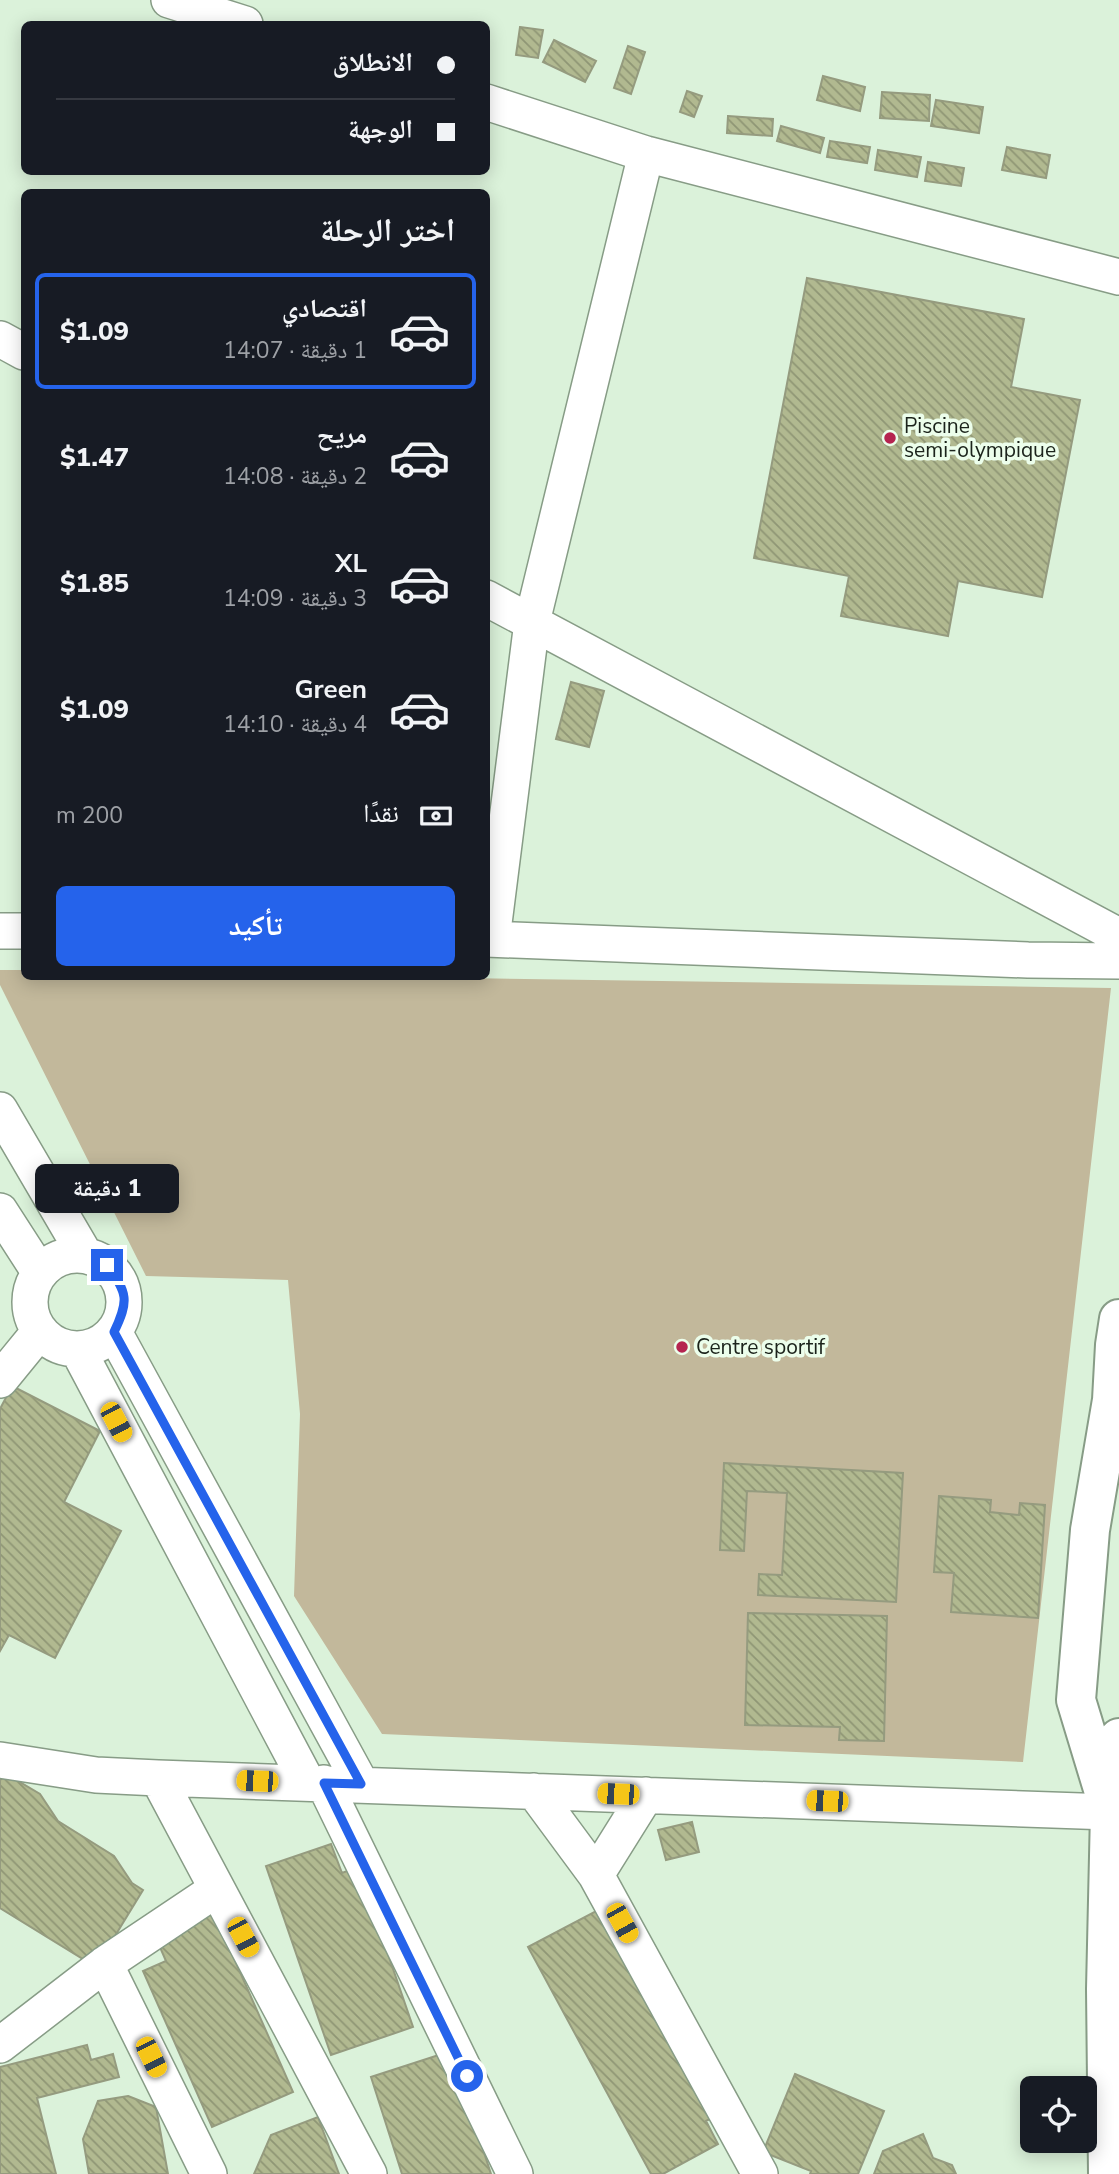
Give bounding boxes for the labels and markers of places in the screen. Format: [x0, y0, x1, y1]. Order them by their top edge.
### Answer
place label: Piscine semi-olympique [904, 412, 1056, 464]
marker: Piscine semi-olympique [882, 430, 898, 446]
place label: Centre sportif [696, 1333, 826, 1361]
marker: Centre sportif [674, 1339, 690, 1355]

